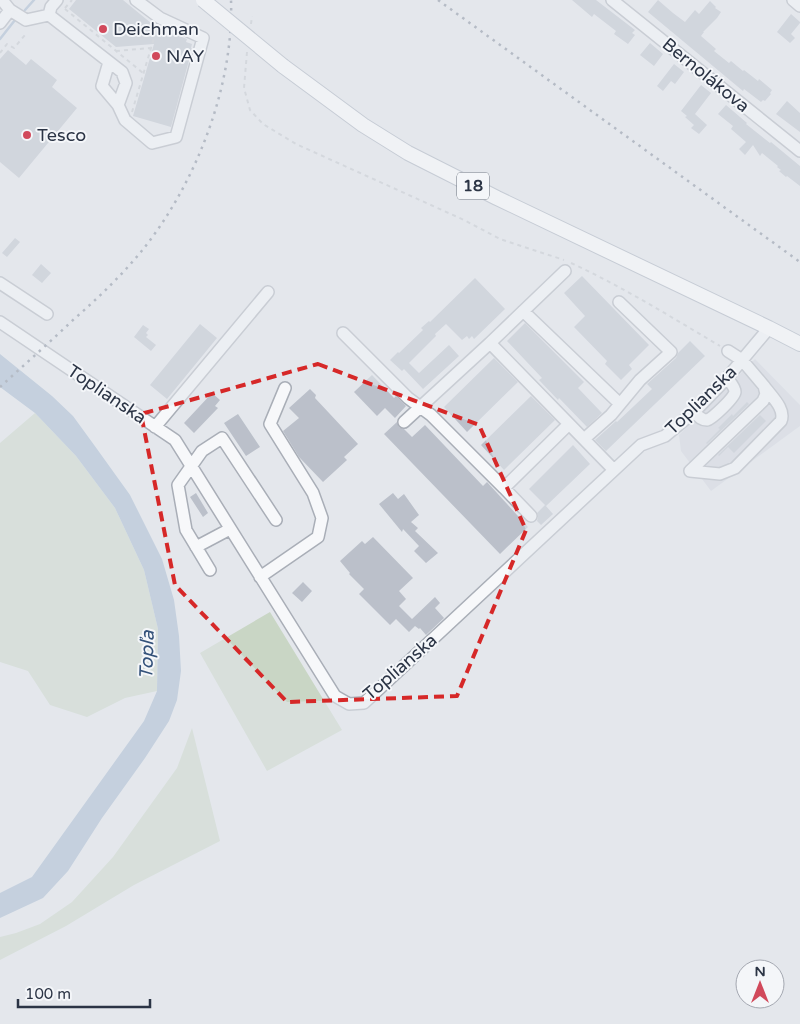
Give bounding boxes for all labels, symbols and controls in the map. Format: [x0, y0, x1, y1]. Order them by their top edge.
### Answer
place label: Deichman [113, 18, 199, 40]
marker: Deichman [97, 23, 109, 35]
street label: Bernolákova [658, 33, 754, 117]
place label: NAY [166, 45, 205, 67]
marker: NAY [150, 50, 162, 62]
place label: Tesco [37, 124, 86, 146]
marker: Tesco [21, 129, 33, 141]
road number: 18 [457, 172, 489, 200]
street label: Toplianska [63, 360, 151, 428]
street label: Toplianska [661, 361, 741, 439]
water label: Topľa [135, 629, 159, 680]
street label: Toplianska [359, 629, 441, 705]
north arrow [735, 959, 785, 1009]
text: N [754, 963, 766, 980]
scale bar [18, 976, 150, 1008]
text: 100 m [25, 985, 71, 1003]

